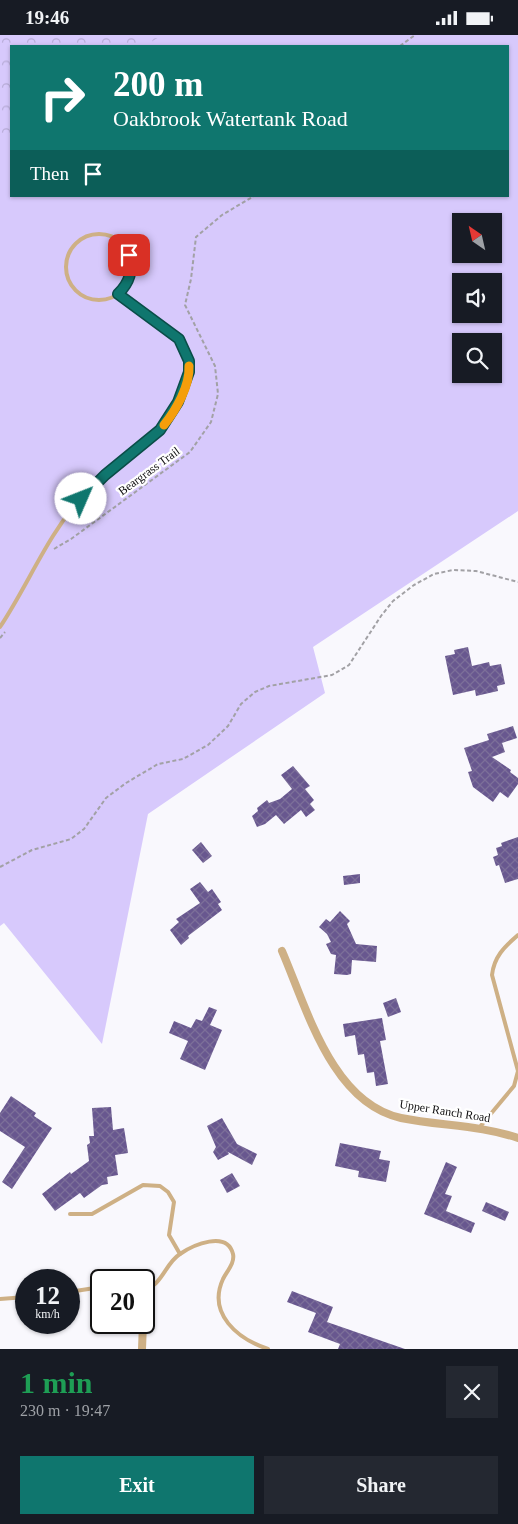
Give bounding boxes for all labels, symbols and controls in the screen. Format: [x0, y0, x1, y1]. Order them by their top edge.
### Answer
text: 19:46 [25, 7, 69, 28]
icon: right [30, 65, 95, 130]
text: 200 m [113, 65, 203, 104]
text: Oakbrook Watertank Road [113, 106, 348, 131]
icon: arrive [79, 160, 107, 188]
text: Then [30, 163, 69, 184]
north arrow [452, 213, 502, 263]
map controls [452, 213, 502, 383]
pin [108, 234, 150, 276]
icon: arrive [115, 241, 143, 269]
button: sound [452, 273, 502, 323]
button: search [452, 333, 502, 383]
street label: Beargrass Trail [115, 444, 183, 498]
position arrow [54, 472, 106, 524]
street label: Upper Ranch Road [398, 1097, 492, 1125]
speed limit sign: 20 [90, 1269, 155, 1334]
text: 12 [35, 1282, 60, 1309]
text: km/h [35, 1307, 60, 1321]
text: 1 min [20, 1366, 93, 1399]
button: close [446, 1366, 498, 1418]
text: 230 m · 19:47 [20, 1402, 110, 1419]
button: Exit [20, 1456, 254, 1514]
button: Share [264, 1456, 498, 1514]

